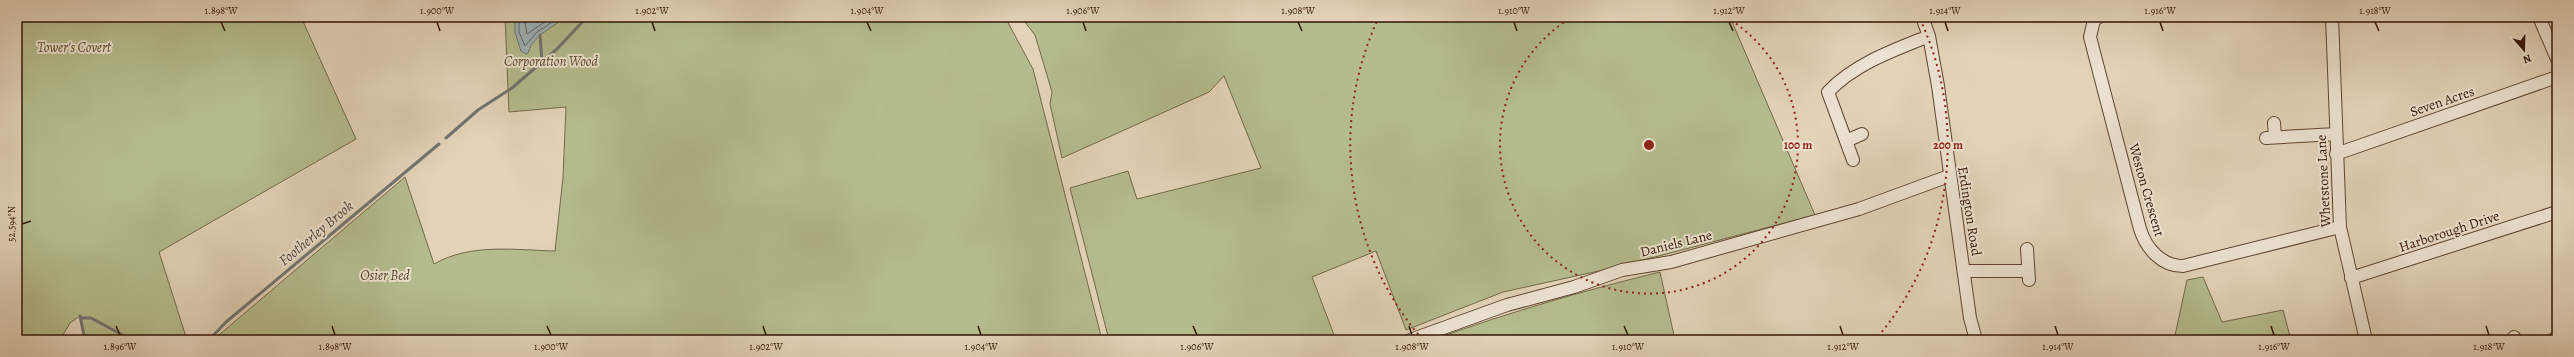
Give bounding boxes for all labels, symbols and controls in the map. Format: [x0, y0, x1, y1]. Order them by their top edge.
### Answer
text: 1.898°W [204, 4, 238, 17]
text: 1.900°W [420, 4, 455, 17]
text: 1.902°W [635, 4, 669, 17]
text: 1.904°W [850, 4, 884, 17]
text: 1.906°W [1066, 4, 1100, 17]
text: 1.908°W [1281, 4, 1315, 17]
text: 1.910°W [1498, 4, 1531, 17]
text: 1.912°W [1713, 4, 1745, 17]
text: 1.914°W [1929, 4, 1961, 17]
text: 1.916°W [2144, 4, 2176, 17]
text: 1.918°W [2359, 4, 2391, 17]
north arrow [2504, 30, 2544, 70]
park label: Tower's Covert [37, 38, 112, 57]
text: N [2521, 51, 2534, 67]
park label: Corporation Wood [504, 52, 599, 71]
street label: Seven Acres [2407, 82, 2477, 121]
street label: Whetstone Lane [2312, 134, 2335, 229]
text: 100 m [1784, 137, 1812, 153]
text: 200 m [1933, 137, 1963, 153]
centre of rings [1642, 138, 1656, 152]
street label: Weston Crescent [2124, 140, 2169, 239]
street label: Erdington Road [1953, 165, 1986, 258]
water label: Footherley Brook [274, 196, 358, 270]
text: 52.594°N [5, 206, 18, 242]
street label: Harborough Drive [2396, 206, 2502, 257]
street label: Daniels Lane [1638, 225, 1714, 262]
park label: Osier Bed [360, 266, 410, 285]
text: 1.896°W [104, 340, 137, 353]
text: 1.898°W [318, 340, 352, 353]
text: 1.900°W [534, 340, 569, 353]
text: 1.902°W [749, 340, 783, 353]
text: 1.904°W [964, 340, 998, 353]
text: 1.906°W [1180, 340, 1214, 353]
text: 1.908°W [1395, 340, 1429, 353]
text: 1.910°W [1612, 340, 1645, 353]
text: 1.912°W [1827, 340, 1859, 353]
text: 1.914°W [2042, 340, 2074, 353]
text: 1.916°W [2258, 340, 2290, 353]
text: 1.918°W [2473, 340, 2505, 353]

